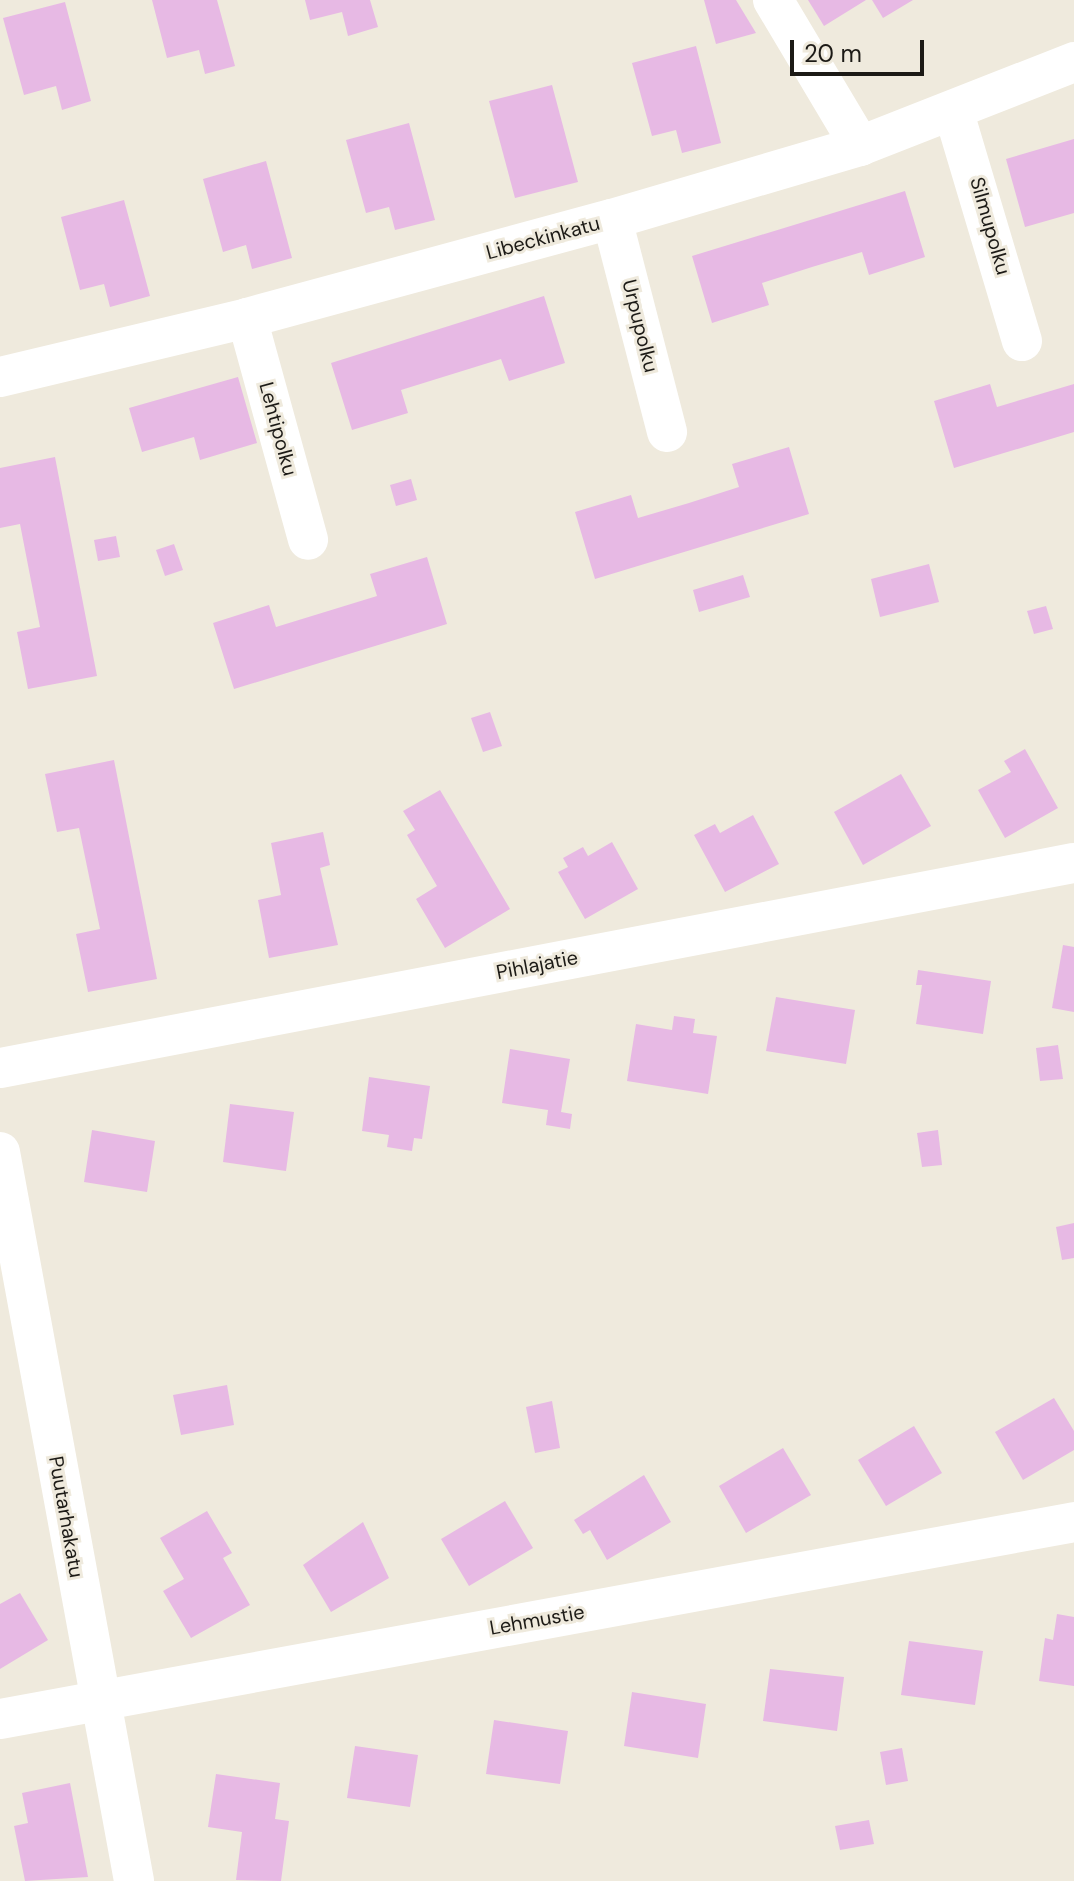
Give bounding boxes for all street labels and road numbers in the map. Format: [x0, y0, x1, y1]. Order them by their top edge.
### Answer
street label: Silmupolku [965, 174, 1015, 278]
street label: Libeckinkatu [483, 211, 603, 265]
street label: Urpupolku [617, 277, 663, 375]
street label: Lehtipolku [254, 380, 302, 478]
street label: Pihlajatie [494, 945, 580, 985]
street label: Puutarhakatu [44, 1454, 88, 1580]
street label: Lehmustie [488, 1600, 586, 1640]

